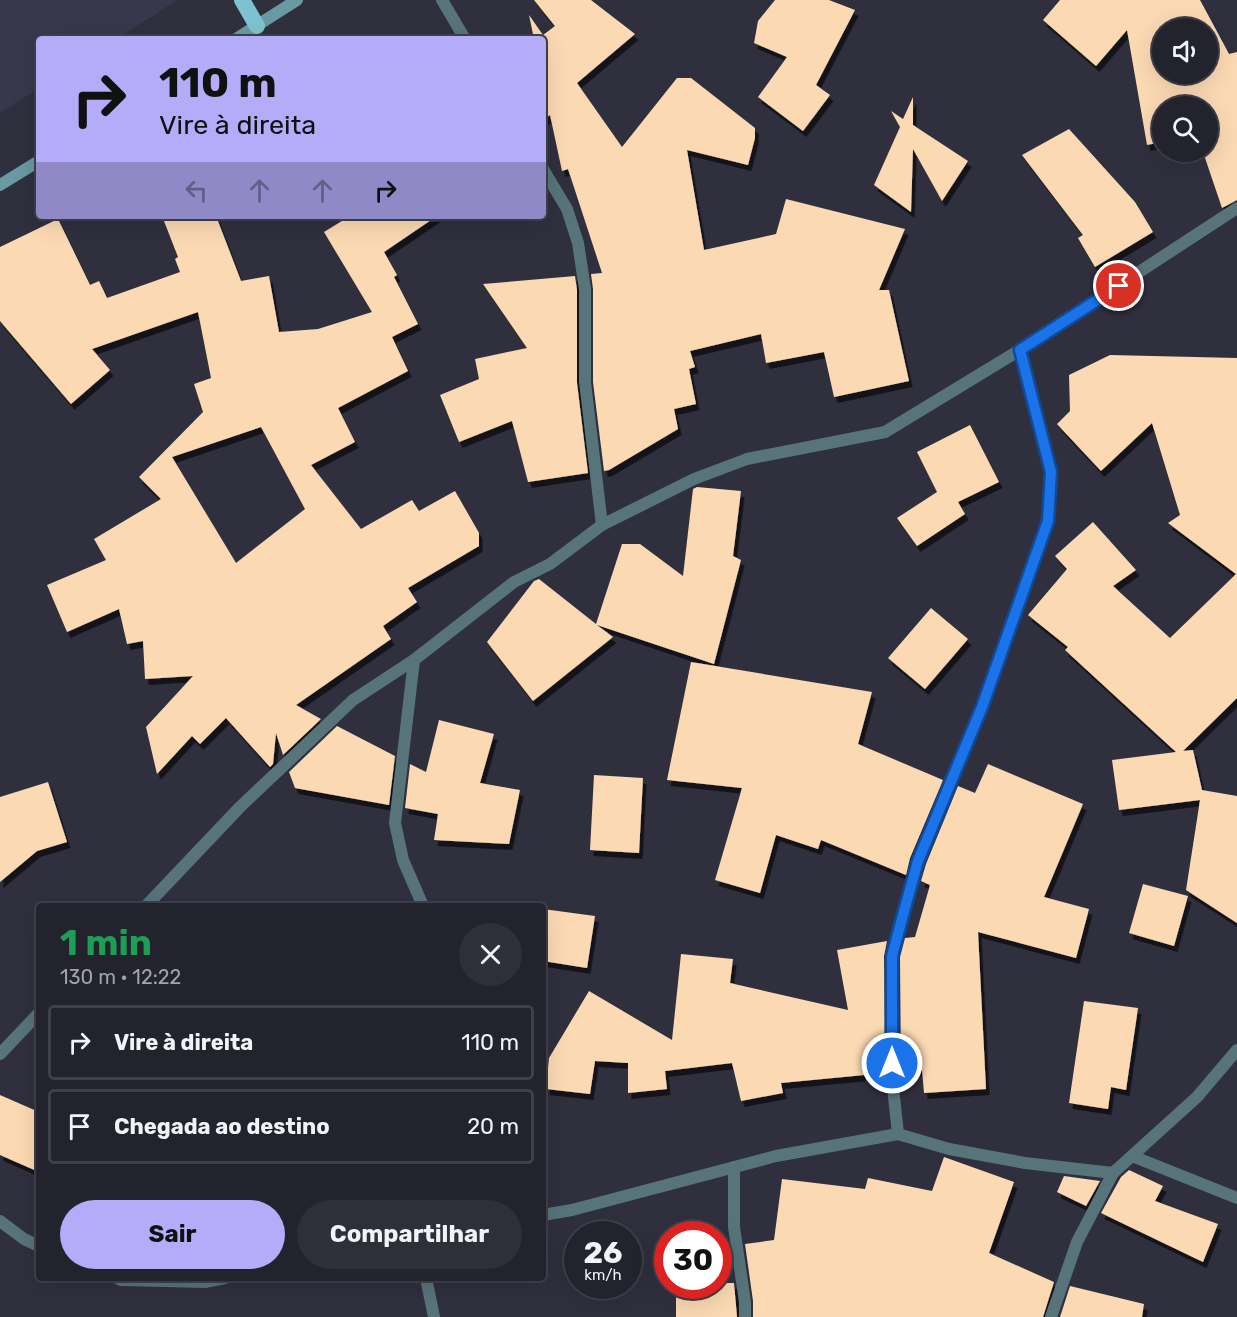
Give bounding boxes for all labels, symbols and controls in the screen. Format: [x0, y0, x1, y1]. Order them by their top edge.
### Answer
map controls [1152, 18, 1218, 162]
button: sound [1152, 18, 1218, 84]
text: 110 m [159, 58, 277, 108]
icon: right [60, 60, 138, 138]
button: search [1152, 96, 1218, 162]
text: Vire à direita [159, 109, 316, 141]
icon: left [180, 174, 213, 207]
icon: ahead [243, 174, 276, 207]
icon: ahead [306, 174, 339, 207]
icon: right [369, 174, 402, 207]
pin [1093, 260, 1144, 311]
icon: arrive [1102, 269, 1135, 302]
text: 1 min [60, 921, 152, 964]
button: close [459, 923, 522, 986]
text: 130 m · 12:22 [60, 965, 181, 989]
icon: right [63, 1026, 96, 1059]
text: Vire à direita [114, 1029, 253, 1056]
text: 110 m [461, 1029, 519, 1056]
position arrow [860, 1031, 924, 1095]
icon: arrive [63, 1110, 96, 1143]
text: Chegada ao destino [114, 1113, 330, 1140]
text: 20 m [467, 1113, 519, 1140]
button: Sair [60, 1200, 285, 1269]
button: Compartilhar [297, 1200, 522, 1269]
speed limit sign: 30 [654, 1221, 732, 1299]
text: 26 [583, 1235, 623, 1271]
text: km/h [584, 1266, 622, 1284]

